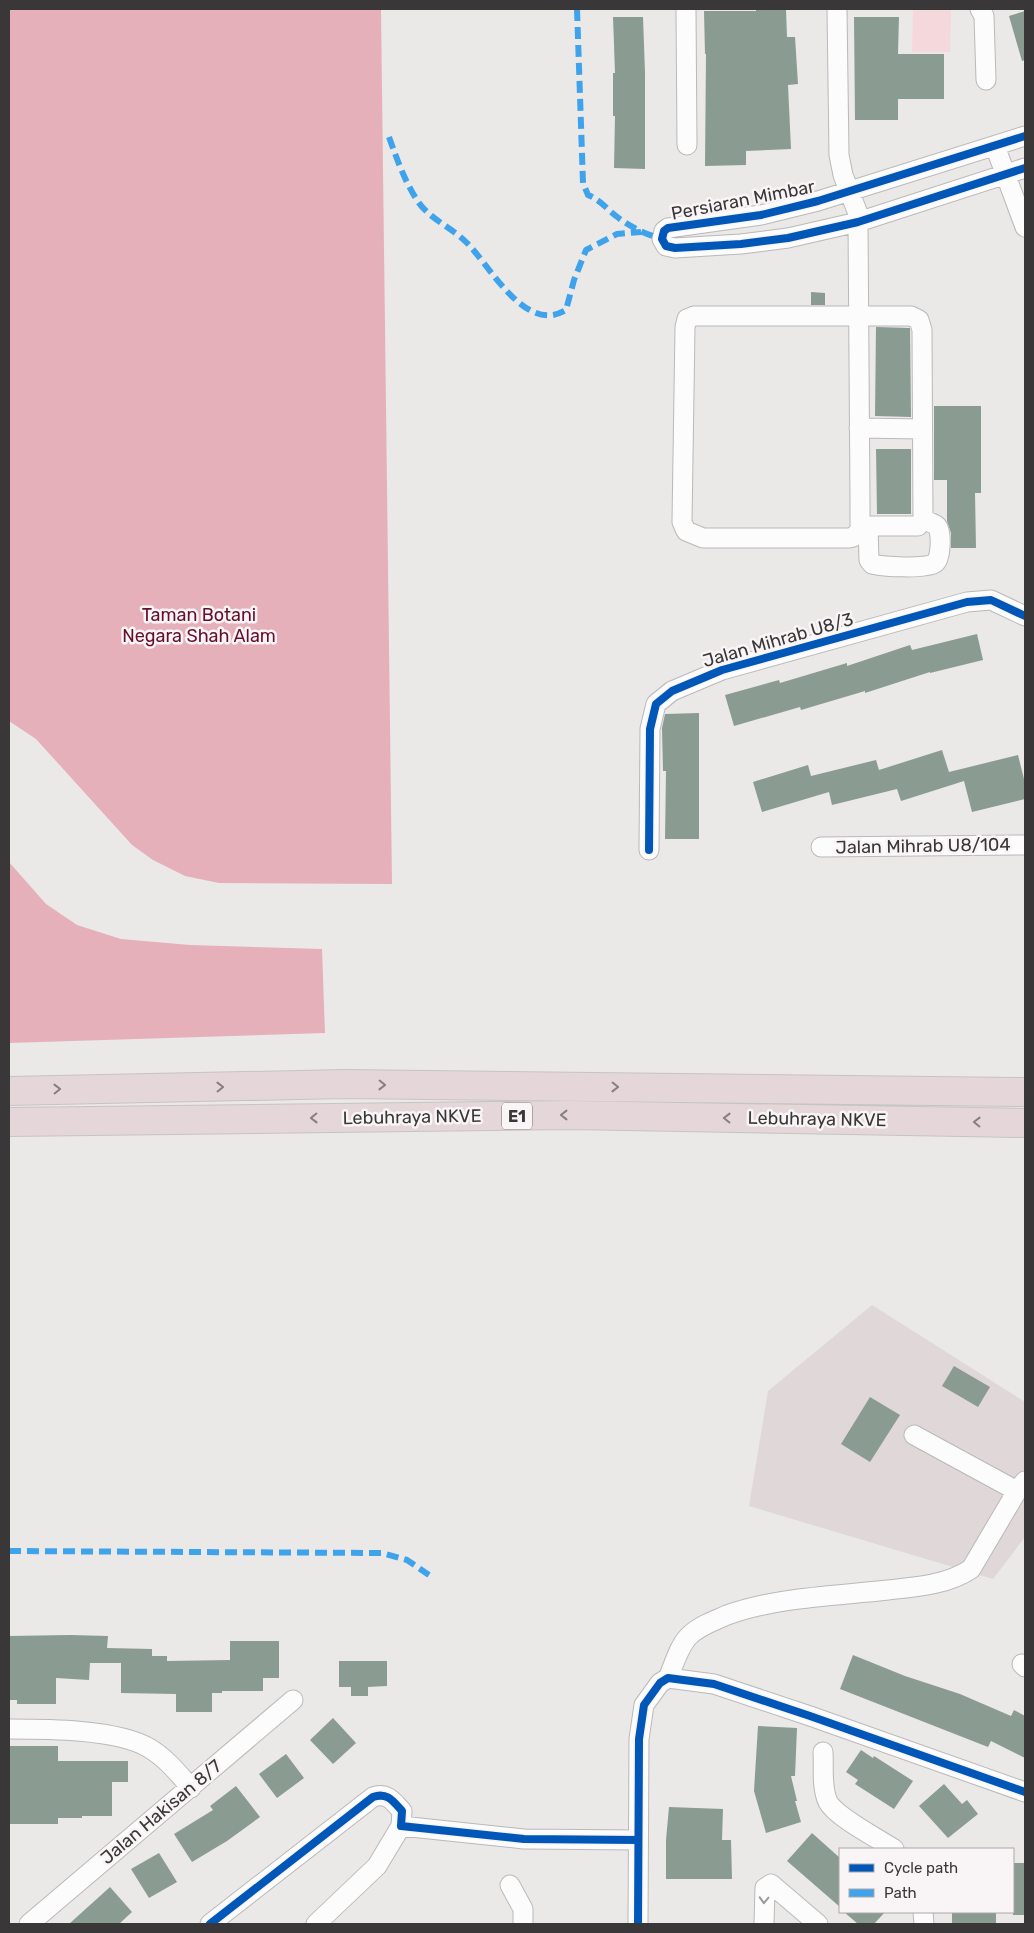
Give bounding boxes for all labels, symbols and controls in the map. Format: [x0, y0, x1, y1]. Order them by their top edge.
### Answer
street label: Persiaran Mimbar [669, 175, 817, 225]
park label: Taman Botani Negara Shah Alam [122, 604, 276, 647]
street label: Jalan Mihrab U8/3 [700, 608, 856, 672]
street label: Jalan Mihrab U8/104 [835, 833, 1011, 859]
one-way arrow [379, 1080, 387, 1090]
one-way arrow [216, 1081, 224, 1092]
one-way arrow [612, 1082, 619, 1092]
one-way arrow [54, 1084, 62, 1095]
road number: E1 [502, 1102, 532, 1130]
street label: Lebuhraya NKVE [342, 1105, 482, 1129]
street label: Lebuhraya NKVE [747, 1107, 887, 1131]
one-way arrow [560, 1110, 568, 1120]
one-way arrow [310, 1113, 318, 1123]
one-way arrow [722, 1113, 730, 1123]
one-way arrow [972, 1117, 980, 1128]
street label: Jalan Hakisan 8/7 [96, 1755, 226, 1869]
legend [839, 1848, 1014, 1913]
text: Cycle path [884, 1859, 958, 1877]
text: Path [884, 1884, 917, 1902]
one-way arrow [759, 1897, 769, 1905]

